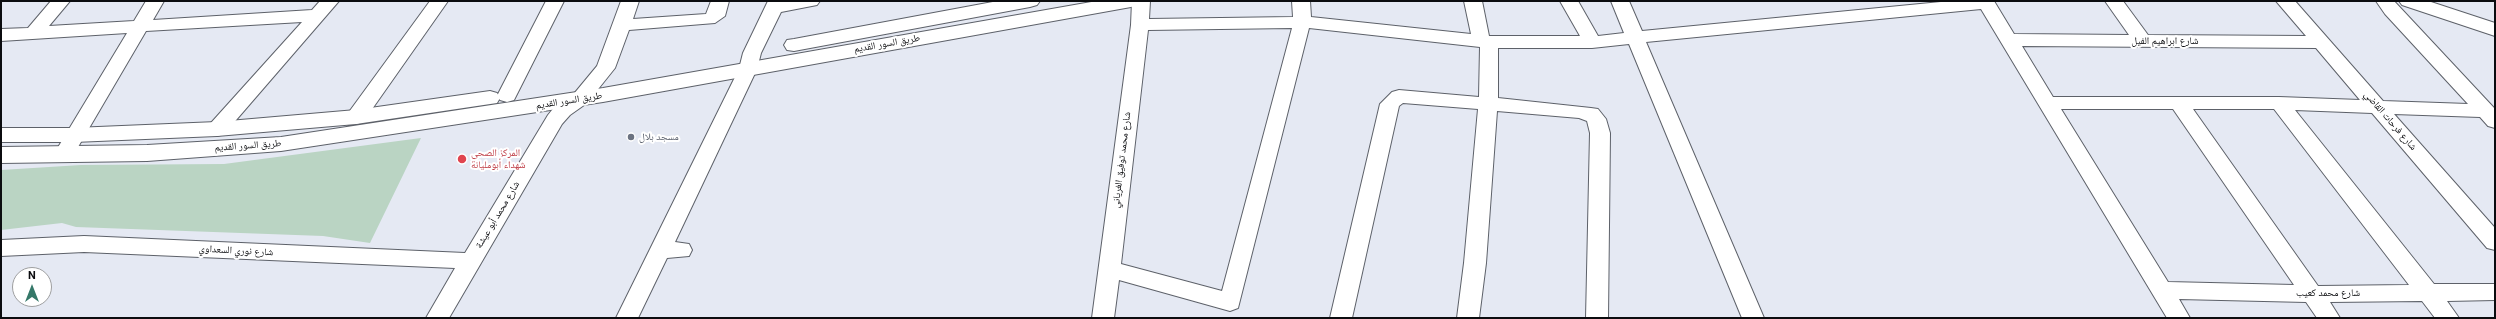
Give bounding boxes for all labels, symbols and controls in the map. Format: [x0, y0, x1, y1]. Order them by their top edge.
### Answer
street label: طريق السور القديم [853, 32, 921, 56]
street label: شارع ابراهيم الفيل [2131, 35, 2199, 47]
street label: شارع فرحات القاضي [2361, 89, 2419, 153]
street label: طريق السور القديم [535, 90, 603, 112]
street label: شارع محمد توفيق الغرياني [1110, 111, 1134, 209]
place label: مسجد بلال [639, 131, 679, 143]
marker: مسجد بلال [626, 132, 636, 142]
street label: طريق السور القديم [214, 138, 282, 154]
place label: المركز الصحي شهداء أبومليانة [471, 147, 526, 170]
marker: المركز الصحي شهداء أبومليانة [456, 153, 468, 165]
street label: شارع محمد أبو عيشة [473, 179, 523, 251]
street label: شارع نوري السعداوي [198, 243, 274, 259]
north arrow [12, 267, 52, 307]
text: N [28, 269, 36, 282]
street label: شارع محمد كعيب [2296, 287, 2360, 299]

